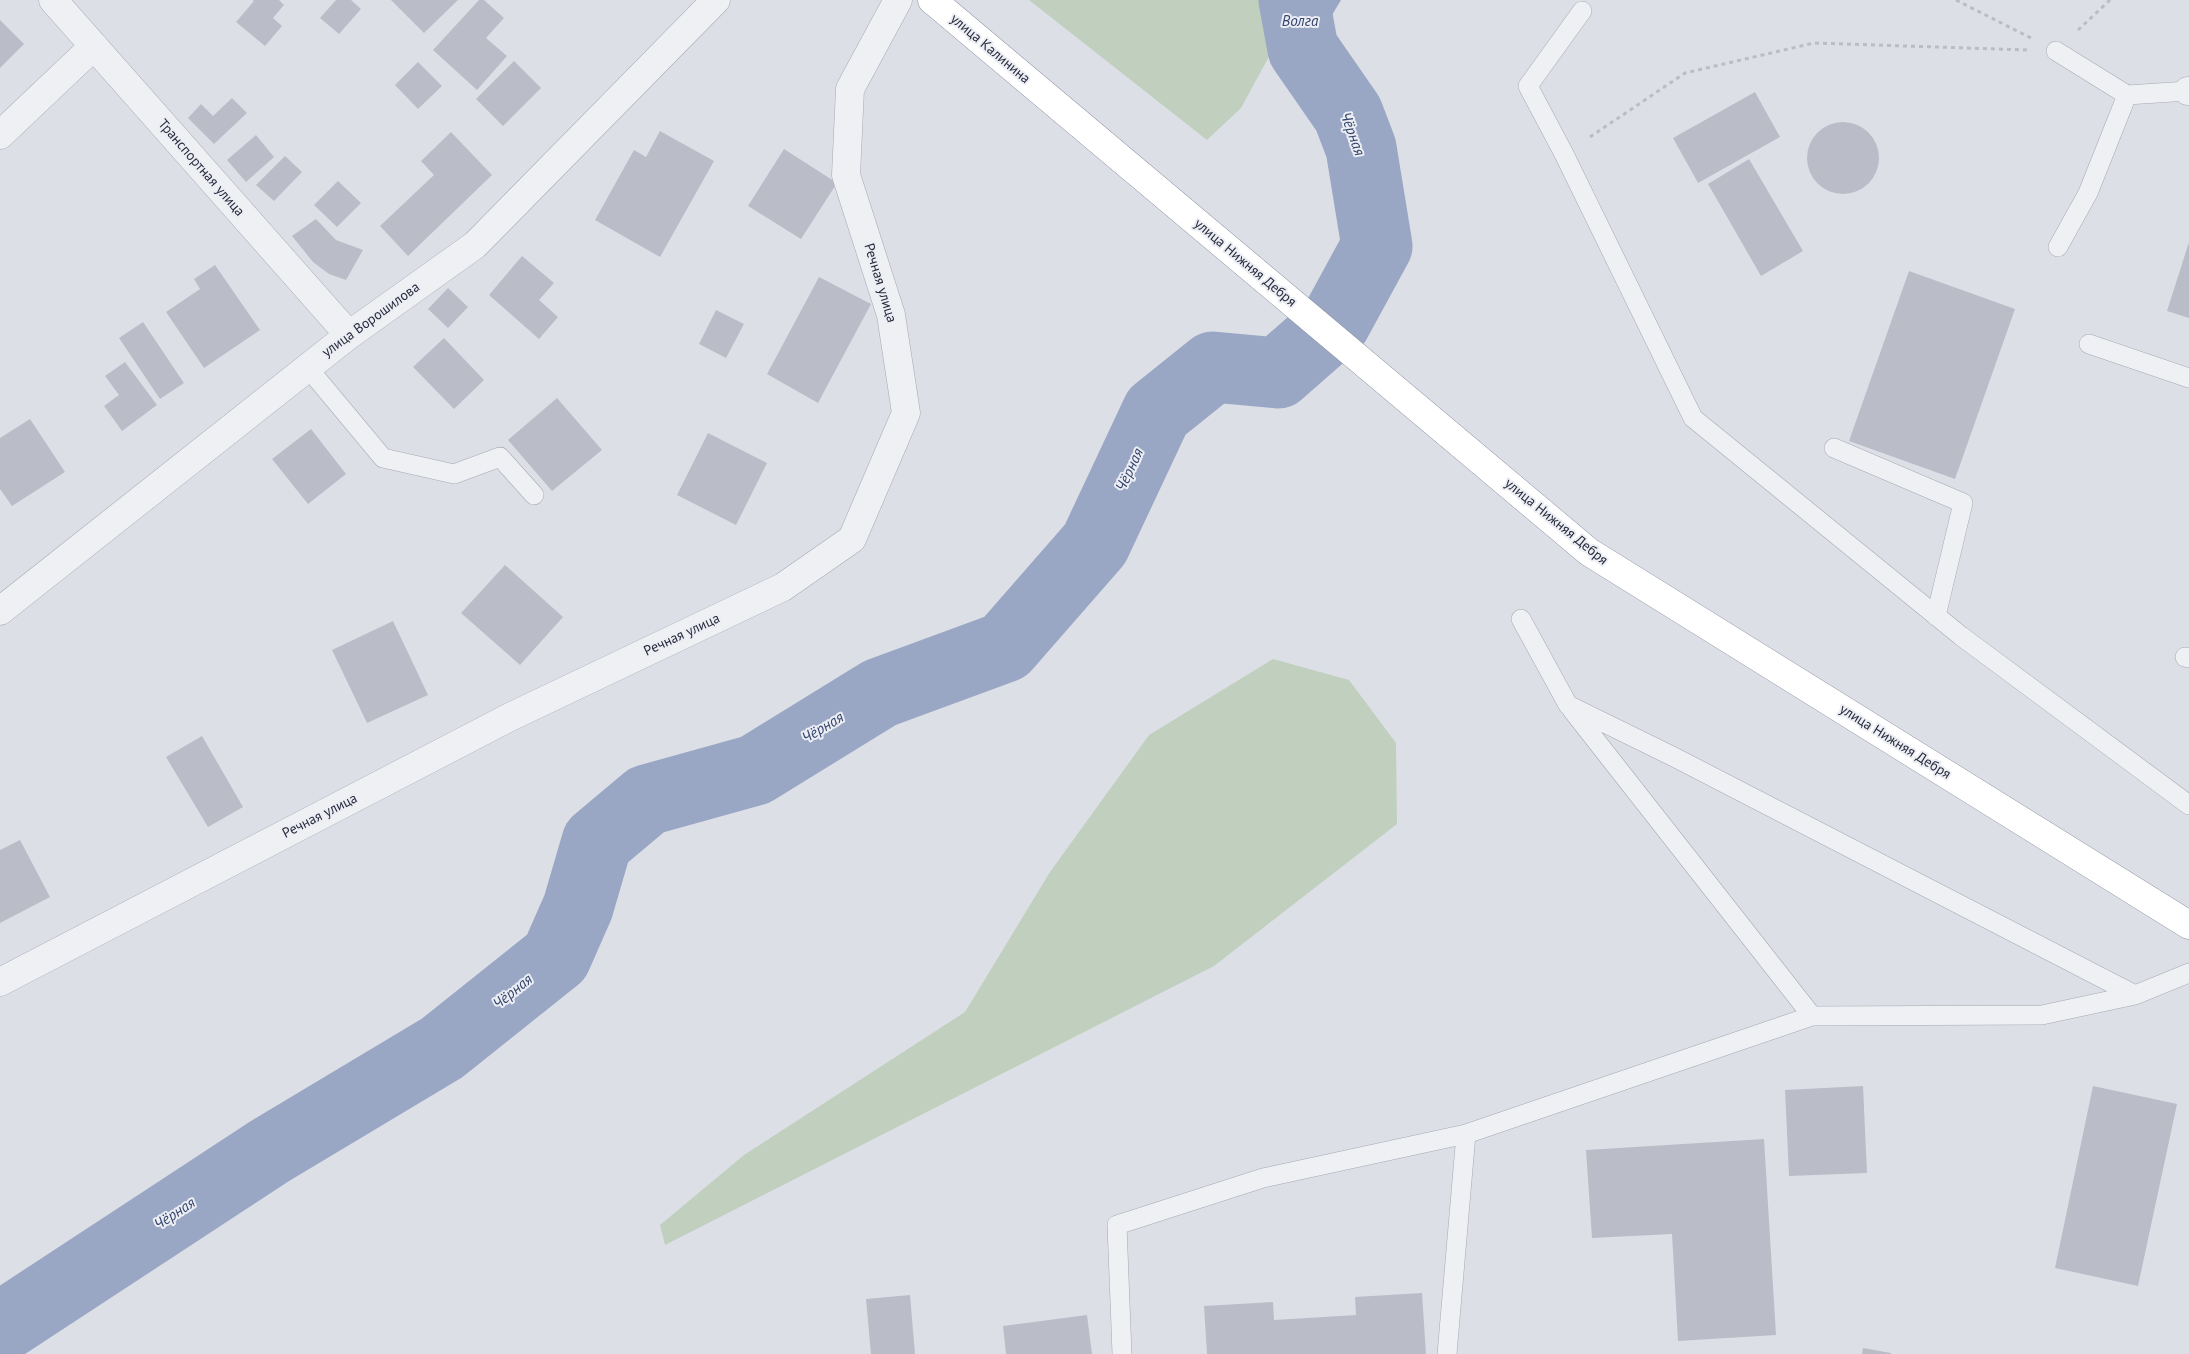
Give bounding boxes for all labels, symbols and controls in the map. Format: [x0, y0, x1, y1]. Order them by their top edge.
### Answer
street label: улица Калинина [947, 11, 1033, 87]
water label: Волга [1282, 13, 1318, 31]
water label: Чёрная [1336, 110, 1368, 158]
street label: Транспортная улица [154, 116, 248, 220]
street label: улица Нижняя Дебря [1191, 215, 1299, 311]
street label: Речная улица [860, 241, 900, 325]
street label: улица Ворошилова [319, 279, 423, 361]
water label: Чёрная [1112, 446, 1148, 494]
street label: улица Нижняя Дебря [1501, 475, 1611, 569]
street label: Речная улица [641, 610, 723, 660]
street label: улица Нижняя Дебря [1836, 701, 1954, 783]
water label: Чёрная [799, 709, 847, 747]
street label: Речная улица [280, 790, 360, 842]
water label: Чёрная [490, 971, 536, 1013]
water label: Чёрная [151, 1194, 199, 1234]

